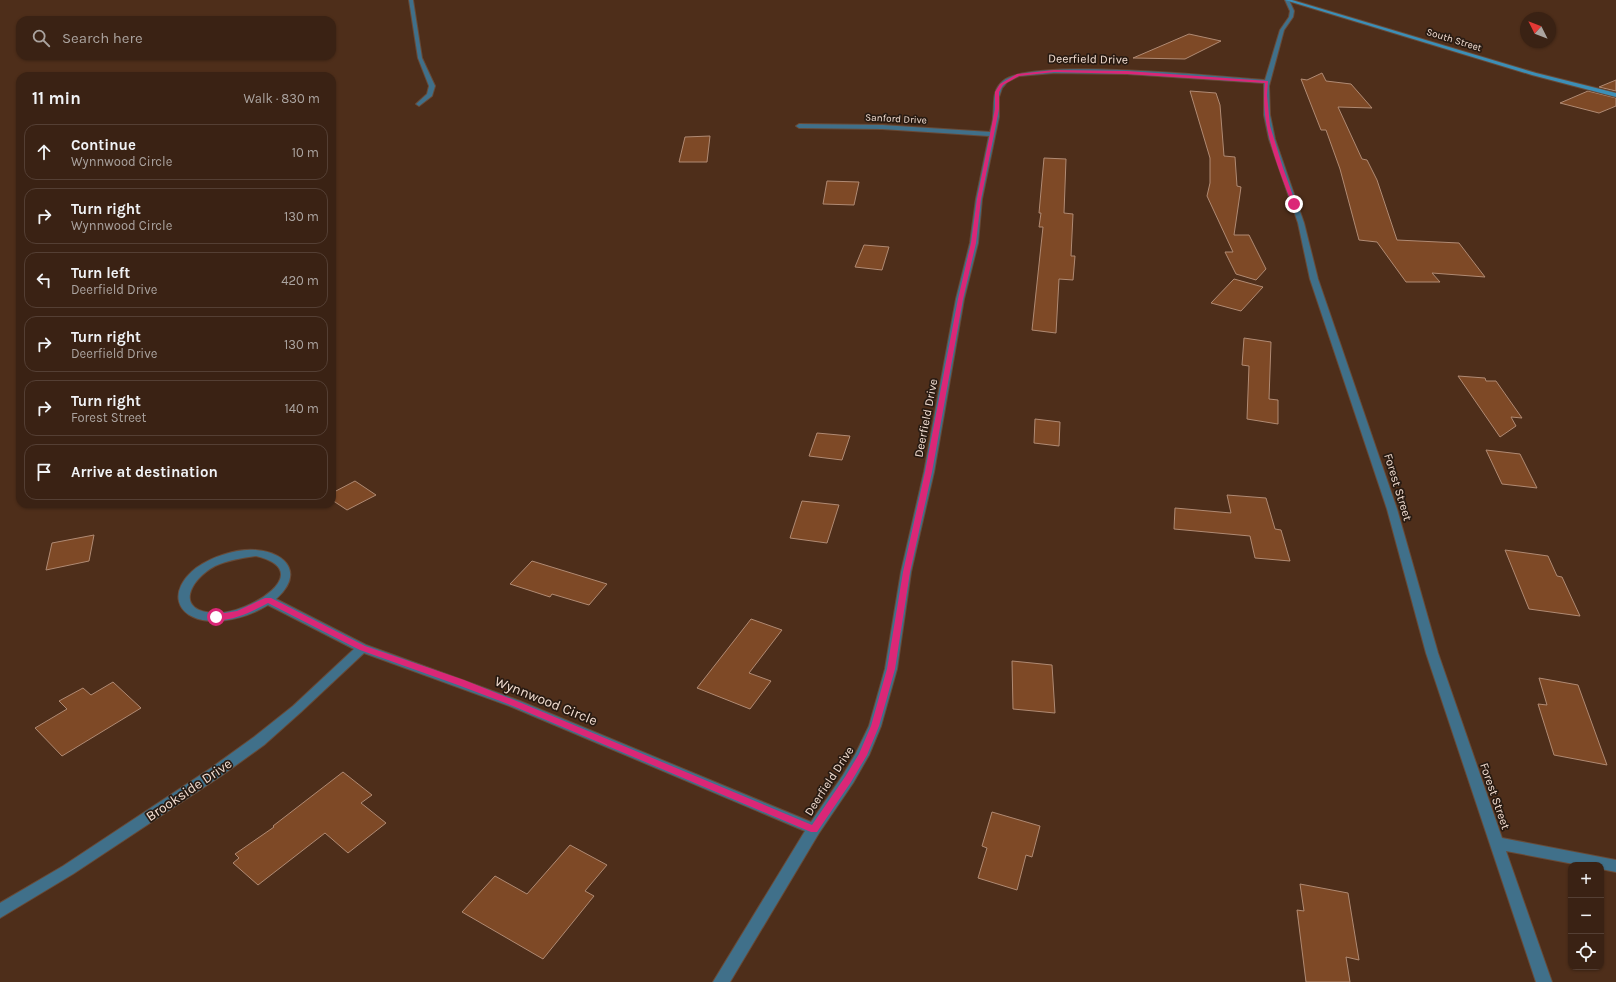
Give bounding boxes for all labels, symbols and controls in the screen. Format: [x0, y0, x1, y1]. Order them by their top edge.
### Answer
north arrow [1520, 12, 1556, 48]
search box [16, 16, 336, 60]
street label: South Street [1425, 26, 1483, 54]
icon: search [30, 27, 52, 49]
text: Search here [62, 29, 143, 47]
street label: Deerfield Drive [1048, 51, 1128, 67]
text: 11 min [32, 88, 81, 108]
text: Walk · 830 m [244, 91, 320, 106]
street label: Sanford Drive [865, 111, 927, 127]
text: Continue [71, 136, 136, 154]
icon: ahead [33, 141, 55, 163]
text: 10 m [292, 145, 319, 160]
text: Wynnwood Circle [71, 154, 172, 169]
route end [1285, 195, 1303, 213]
text: Turn right [71, 200, 141, 218]
icon: right [33, 205, 55, 227]
text: 130 m [284, 209, 319, 224]
text: Wynnwood Circle [71, 218, 172, 233]
text: Turn left [71, 264, 130, 282]
icon: left [33, 269, 55, 291]
text: 420 m [281, 273, 319, 288]
text: Deerfield Drive [71, 282, 157, 297]
text: Turn right [71, 328, 141, 346]
icon: right [33, 333, 55, 355]
text: 130 m [284, 337, 319, 352]
text: Deerfield Drive [71, 346, 157, 361]
street label: Deerfield Drive [912, 377, 940, 459]
text: Turn right [71, 392, 141, 410]
icon: right [33, 397, 55, 419]
text: 140 m [284, 401, 319, 416]
text: Forest Street [71, 410, 146, 425]
street label: Forest Street [1381, 452, 1415, 523]
icon: arrive [33, 461, 55, 483]
text: Arrive at destination [71, 463, 218, 481]
route start [207, 608, 225, 626]
street label: Wynnwood Circle [492, 673, 600, 729]
street label: Deerfield Drive [801, 744, 857, 818]
street label: Brookside Drive [143, 755, 235, 825]
street label: Forest Street [1477, 761, 1513, 832]
map controls [1568, 862, 1604, 970]
button: + [1568, 862, 1604, 898]
button: − [1568, 898, 1604, 934]
button: locate [1568, 934, 1604, 970]

